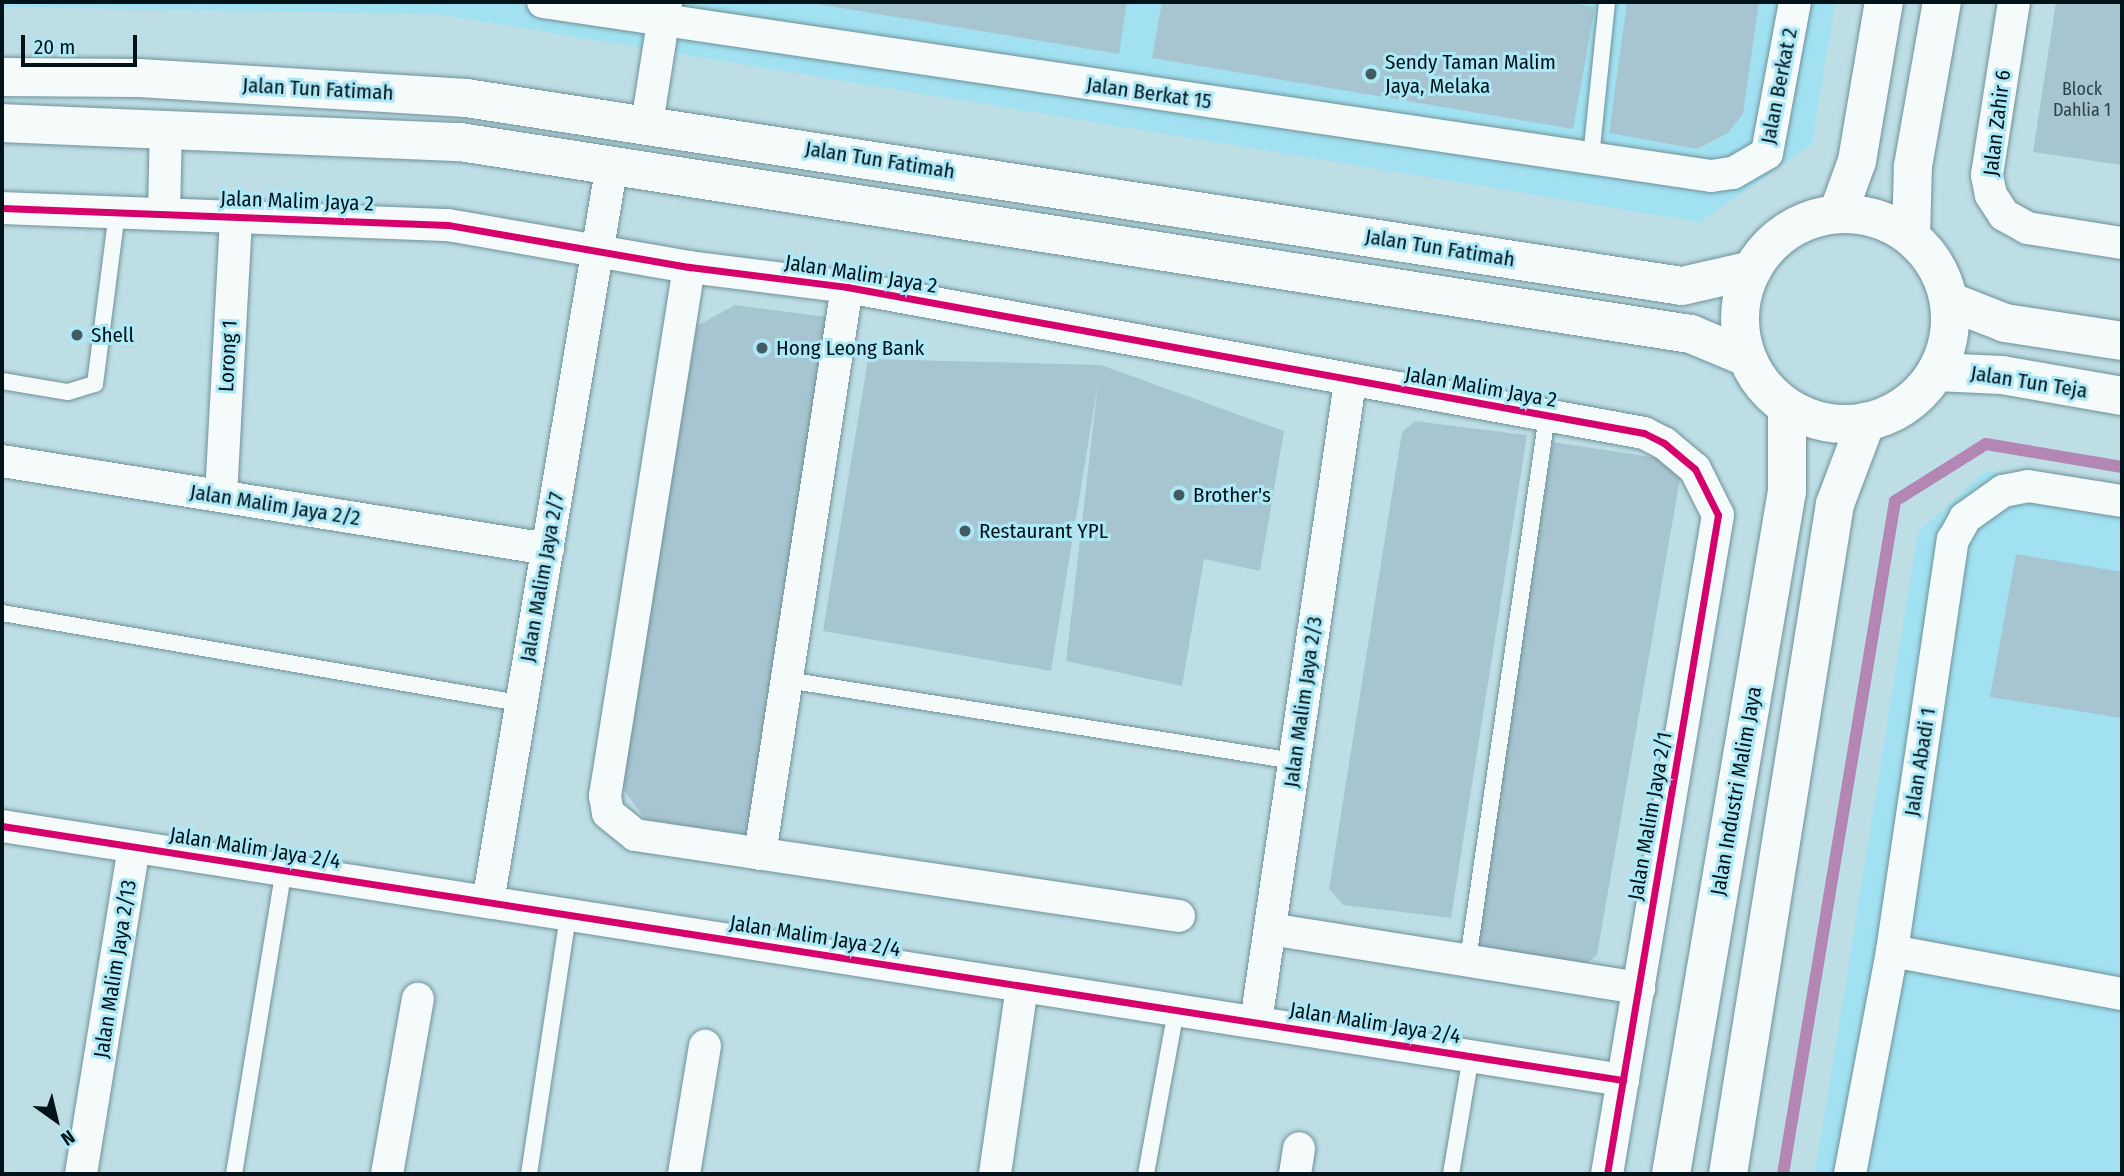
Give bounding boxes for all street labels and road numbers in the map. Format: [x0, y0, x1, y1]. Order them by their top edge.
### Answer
street label: Jalan Berkat 2 [1755, 26, 1803, 146]
street label: Jalan Zahir 6 [1978, 69, 2016, 177]
street label: Jalan Tun Fatimah [242, 72, 394, 106]
street label: Jalan Berkat 15 [1085, 72, 1213, 114]
street label: Jalan Tun Fatimah [803, 136, 957, 184]
street label: Jalan Malim Jaya 2 [220, 186, 374, 216]
street label: Jalan Tun Fatimah [1363, 224, 1517, 272]
street label: Jalan Malim Jaya 2 [783, 250, 939, 298]
street label: Lorong 1 [214, 320, 242, 392]
street label: Jalan Tun Teja [1969, 360, 2089, 404]
street label: Jalan Malim Jaya 2 [1403, 361, 1559, 413]
street label: Jalan Malim Jaya 2/2 [188, 479, 362, 531]
street label: Jalan Malim Jaya 2/7 [515, 490, 569, 664]
street label: Jalan Malim Jaya 2/3 [1279, 615, 1327, 789]
street label: Jalan Industri Malim Jaya [1705, 685, 1767, 897]
street label: Jalan Abadi 1 [1899, 706, 1941, 818]
street label: Jalan Malim Jaya 2/1 [1623, 730, 1677, 902]
street label: Jalan Malim Jaya 2/4 [168, 822, 342, 874]
street label: Jalan Malim Jaya 2/13 [88, 878, 142, 1060]
street label: Jalan Malim Jaya 2/4 [728, 910, 902, 962]
street label: Jalan Malim Jaya 2/4 [1288, 997, 1462, 1049]

